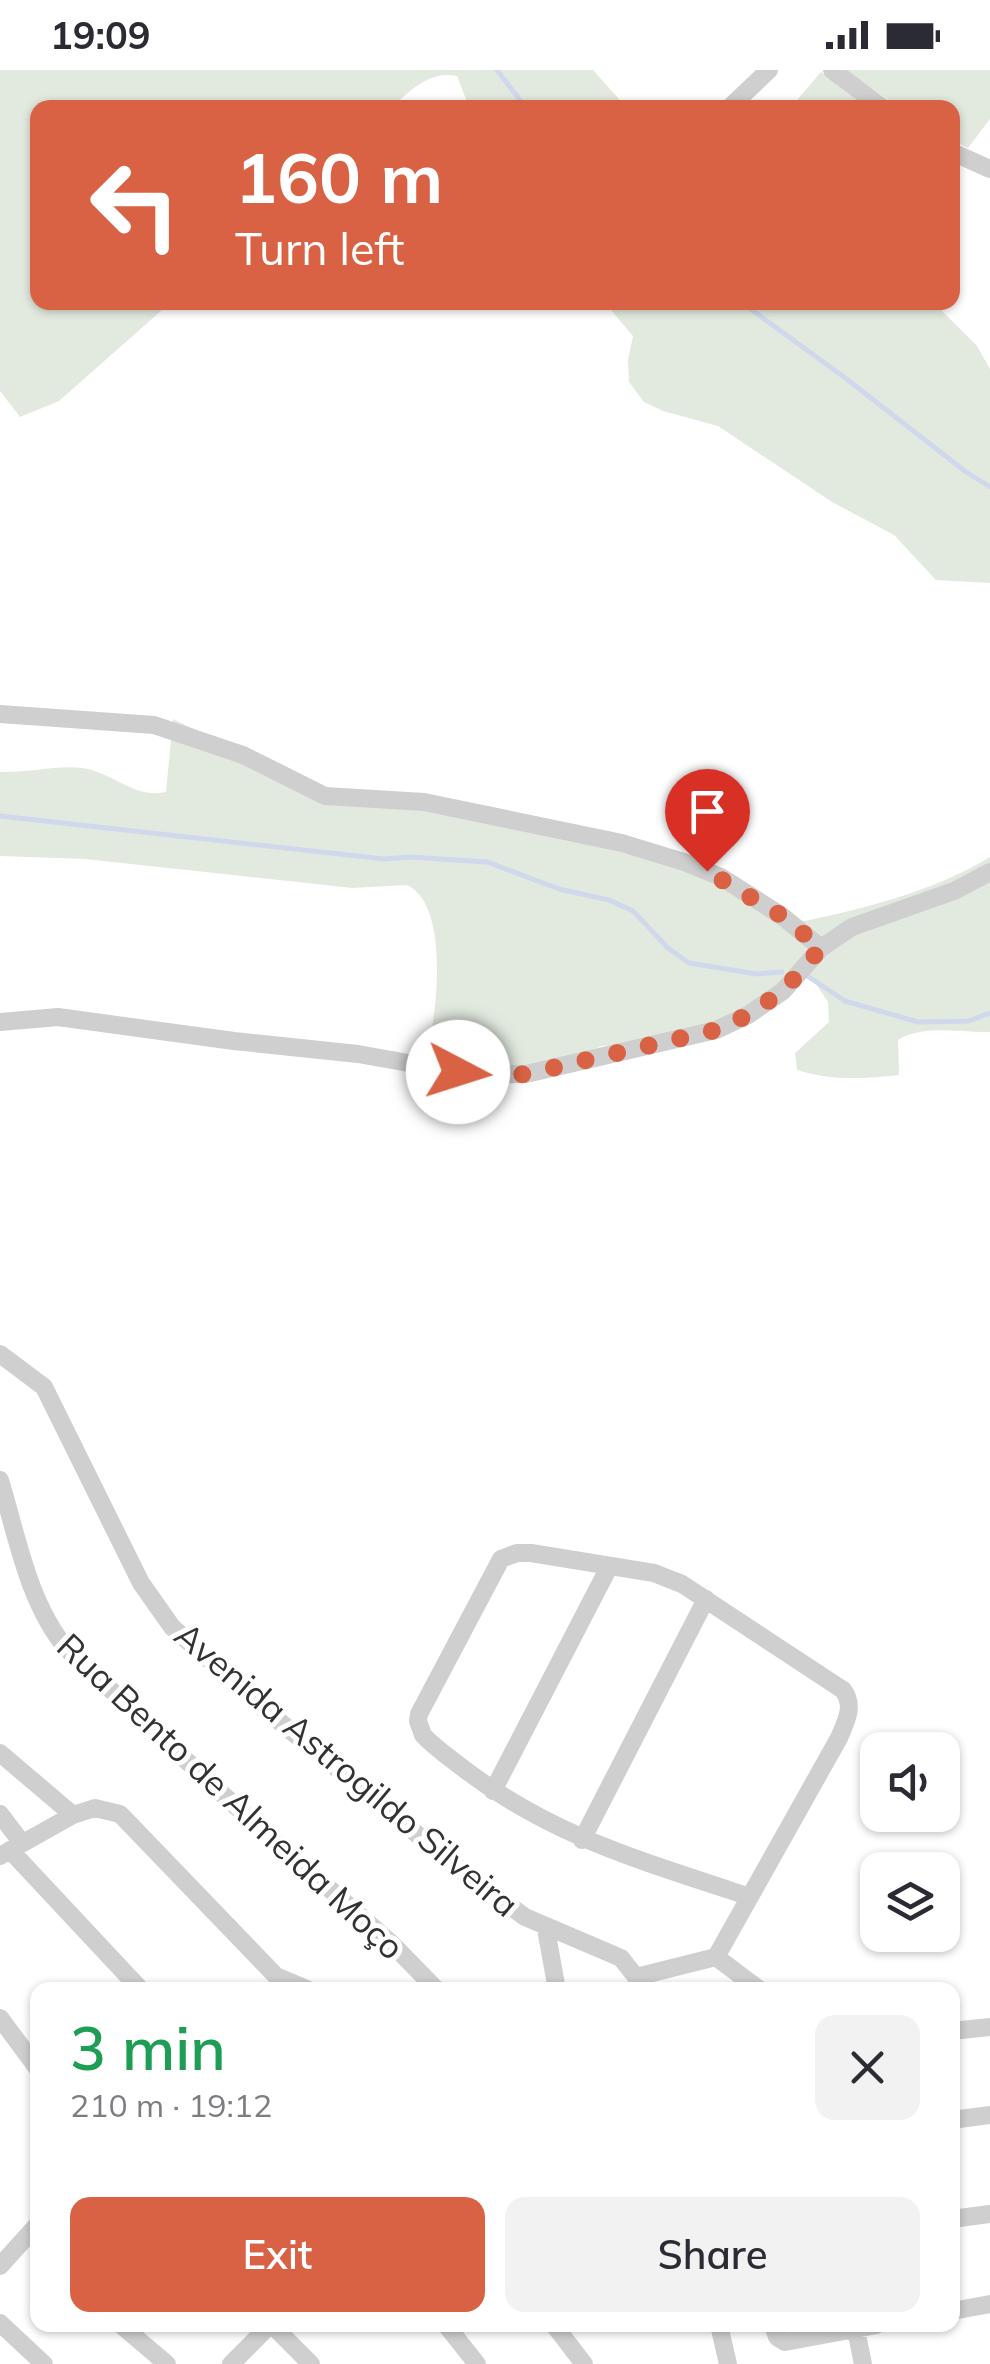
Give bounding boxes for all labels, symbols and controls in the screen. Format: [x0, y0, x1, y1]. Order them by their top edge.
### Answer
text: 19:09 [50, 11, 151, 59]
text: 160 m [235, 133, 443, 221]
icon: left [70, 140, 200, 270]
text: Turn left [235, 220, 404, 276]
pin [665, 769, 750, 872]
icon: arrive [680, 784, 735, 839]
position arrow [406, 1020, 510, 1124]
street label: Avenida Astrogildo Silveira [166, 1612, 528, 1926]
street label: Rua Bento de Almeida Moço [48, 1624, 414, 1968]
map controls [860, 1732, 960, 1952]
button: sound [860, 1732, 960, 1832]
button: layers [860, 1852, 960, 1952]
text: 3 min [70, 2010, 226, 2085]
button: close [815, 2015, 920, 2120]
text: 210 m · 19:12 [70, 2085, 272, 2125]
button: Exit [70, 2197, 485, 2312]
button: Share [505, 2197, 920, 2312]

